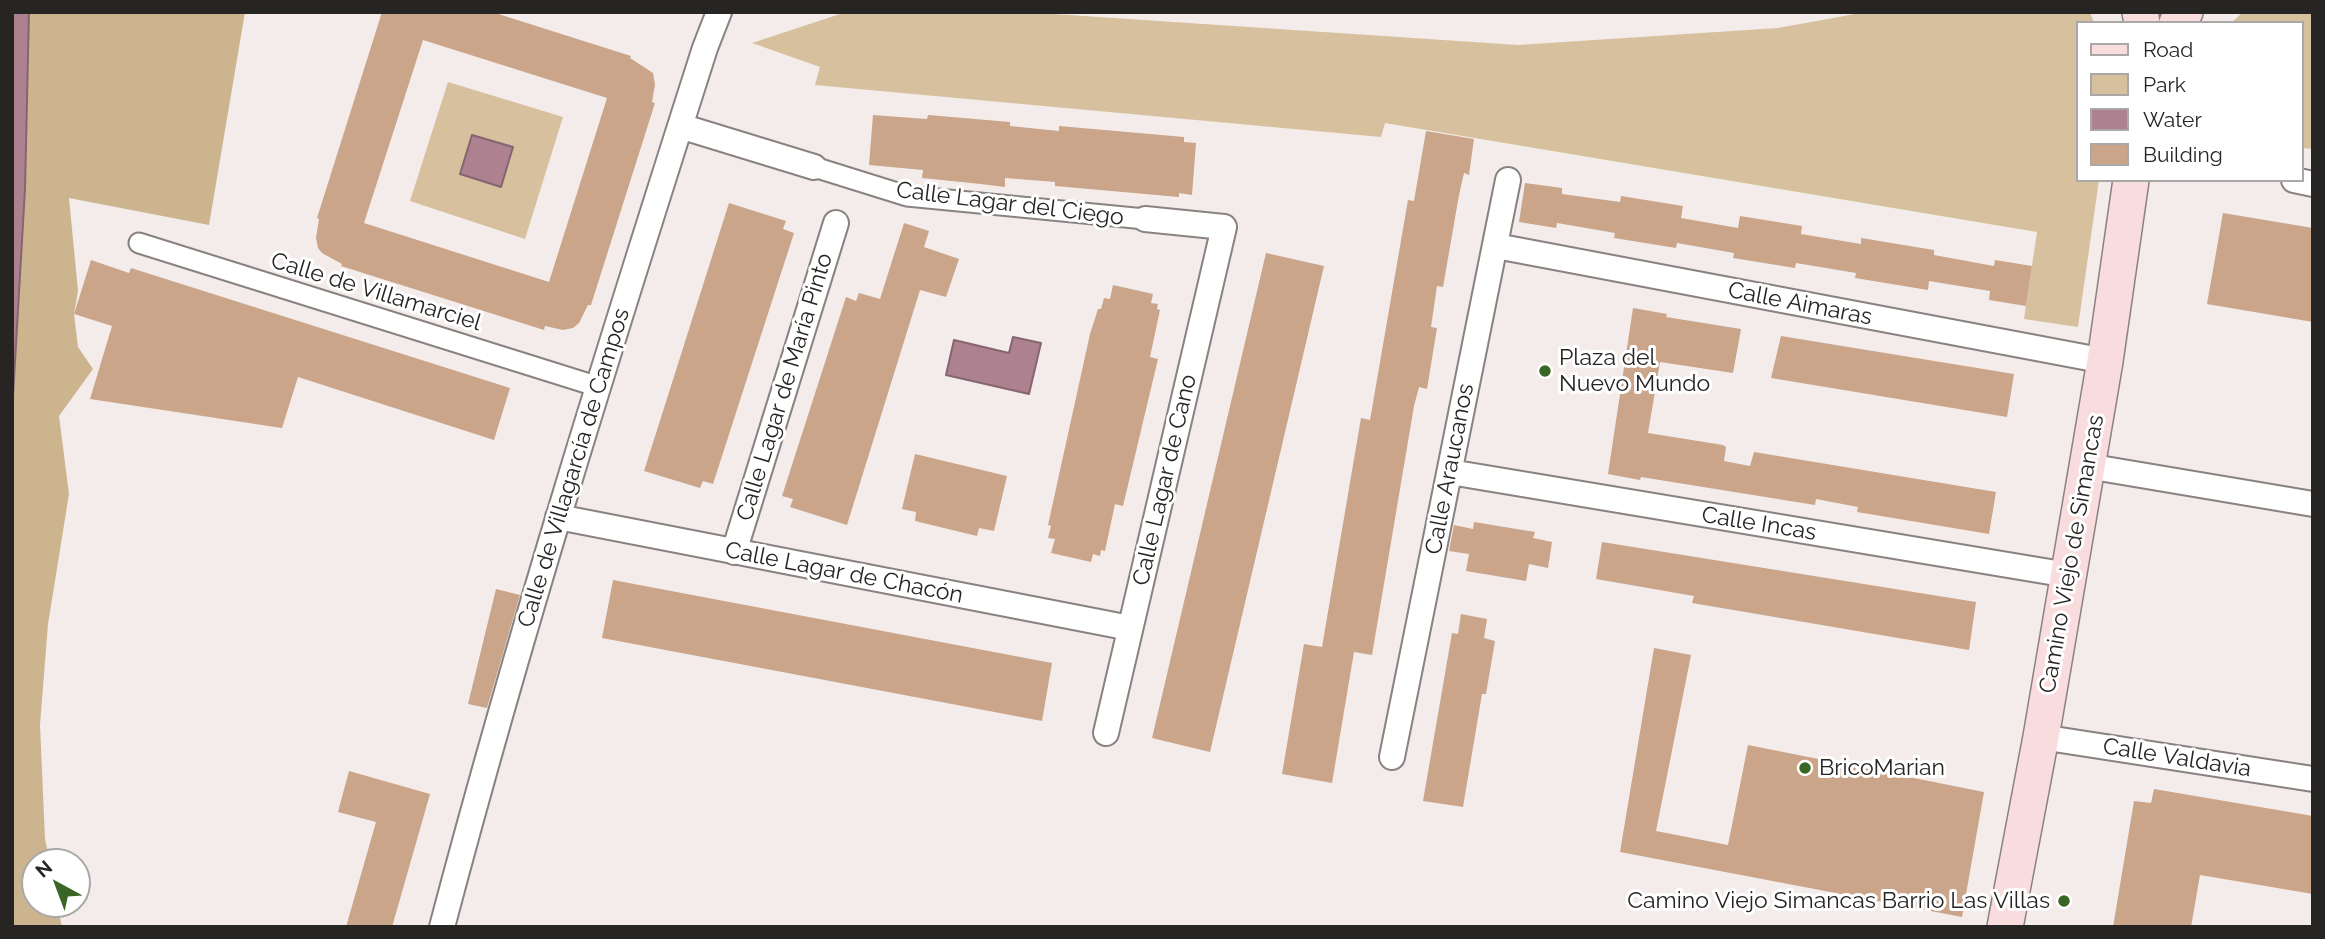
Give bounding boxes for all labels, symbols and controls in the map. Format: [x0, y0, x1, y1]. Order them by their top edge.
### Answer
legend [2076, 21, 2304, 182]
text: Road [2143, 37, 2193, 62]
text: Park [2143, 72, 2186, 97]
text: Water [2143, 107, 2202, 132]
text: Building [2143, 142, 2223, 167]
street label: Calle Lagar del Ciego [895, 176, 1125, 232]
street label: Calle de Villamarciel [268, 247, 484, 337]
street label: Calle Lagar de María Pinto [731, 250, 839, 524]
street label: Calle Aimaras [1726, 277, 1874, 331]
street label: Calle de Villagarcía de Campos [512, 305, 636, 631]
place label: Plaza del Nuevo Mundo [1559, 344, 1710, 398]
marker: Plaza del Nuevo Mundo [1537, 363, 1553, 379]
street label: Calle Lagar de Cano [1127, 372, 1203, 588]
street label: Calle Araucanos [1420, 381, 1480, 557]
street label: Camino Viejo de Simancas [2034, 413, 2110, 695]
street label: Calle Incas [1700, 501, 1818, 547]
street label: Calle Lagar de Chacón [723, 536, 965, 610]
street label: Calle Valdavia [2101, 733, 2253, 783]
place label: BricoMarian [1819, 754, 1945, 782]
marker: BricoMarian [1797, 760, 1813, 776]
north arrow [21, 848, 91, 918]
text: N [31, 856, 56, 882]
place label: Camino Viejo Simancas Barrio Las Villas [1627, 887, 2050, 915]
marker: Camino Viejo Simancas Barrio Las Villas [2056, 893, 2072, 909]

